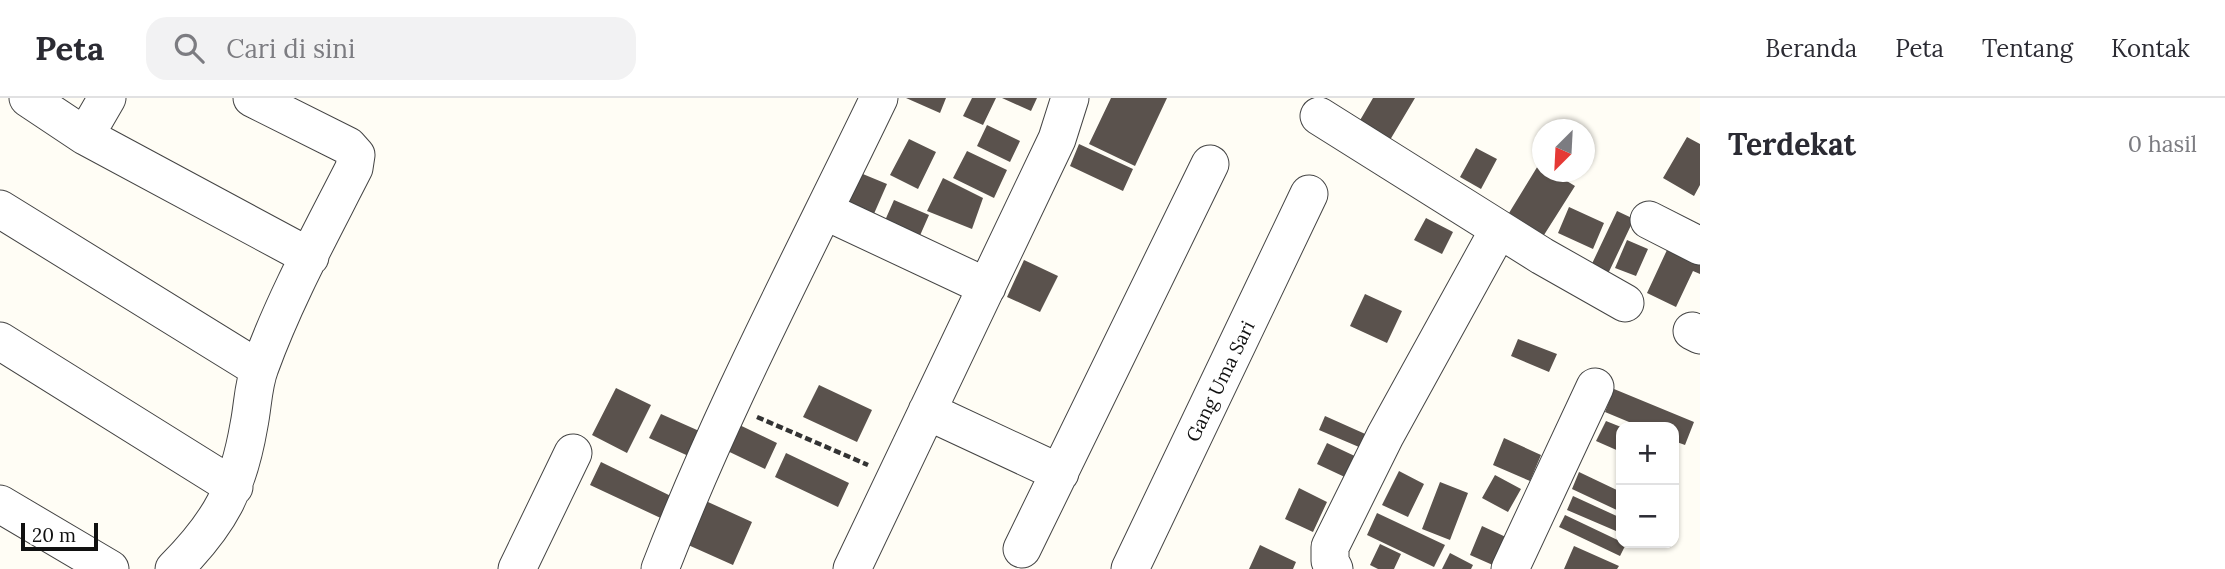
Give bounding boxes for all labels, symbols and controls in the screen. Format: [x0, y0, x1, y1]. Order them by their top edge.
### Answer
search box [146, 17, 636, 80]
text: Peta [35, 27, 104, 69]
icon: search [170, 29, 208, 67]
text: Cari di sini [226, 32, 355, 65]
text: Beranda [1765, 33, 1857, 64]
text: Peta [1895, 33, 1944, 64]
text: Tentang [1982, 33, 2073, 64]
text: Kontak [2111, 33, 2190, 64]
north arrow [1532, 119, 1595, 182]
text: Terdekat [1728, 125, 1856, 163]
text: 0 hasil [2128, 129, 2197, 158]
street label: Gang Uma Sari [1180, 317, 1260, 445]
map controls [1616, 422, 1679, 548]
button: + [1616, 422, 1679, 485]
button: − [1616, 485, 1679, 548]
scale bar [21, 520, 98, 552]
text: 20 m [32, 523, 76, 547]

